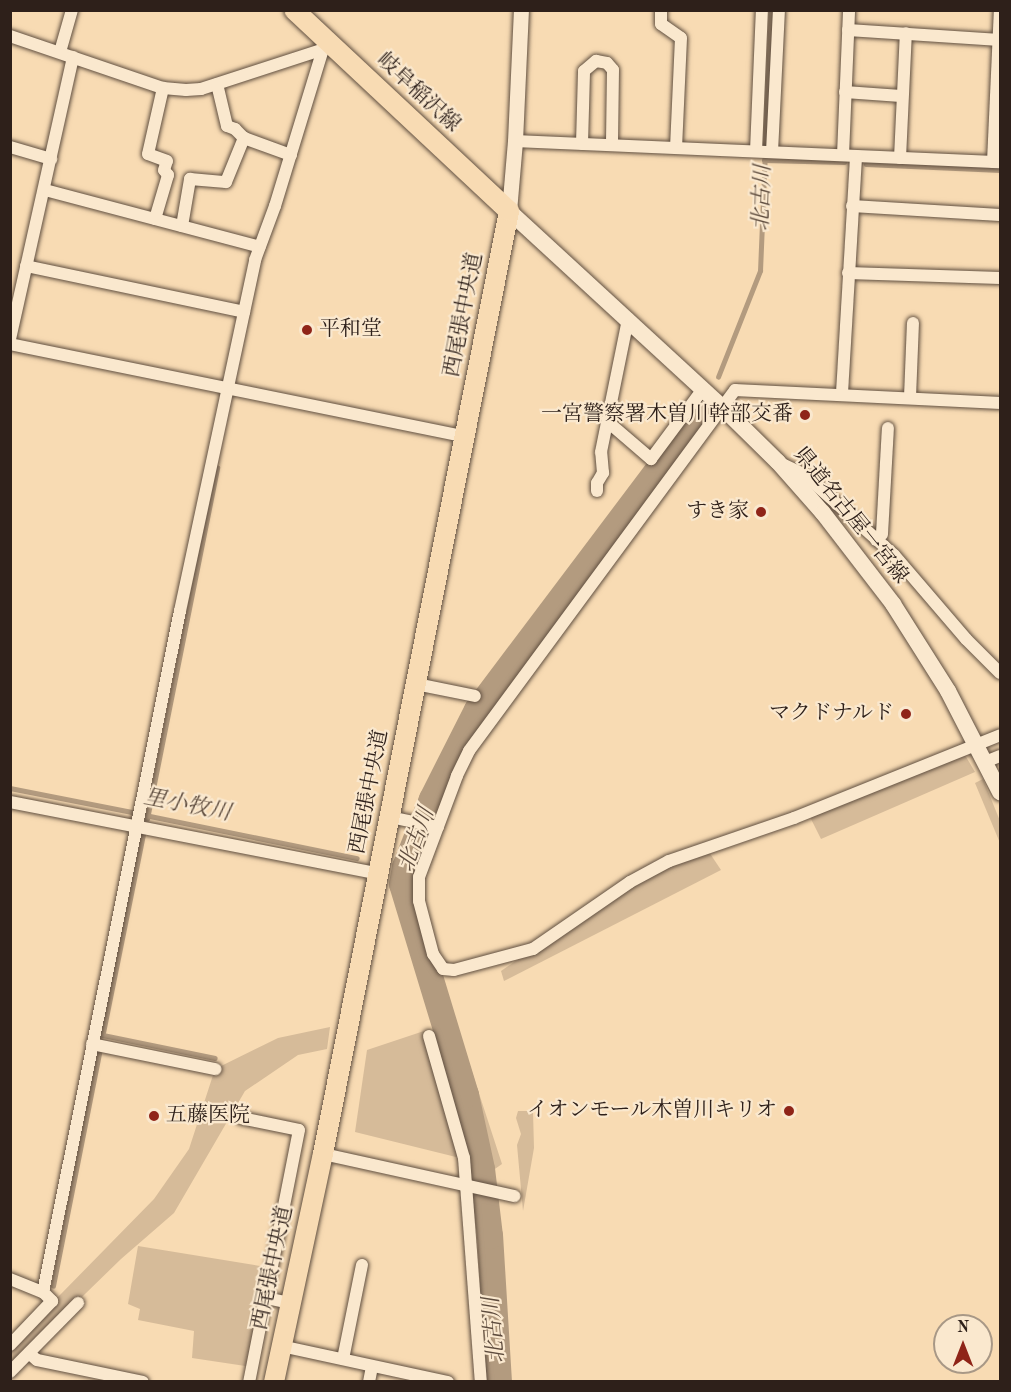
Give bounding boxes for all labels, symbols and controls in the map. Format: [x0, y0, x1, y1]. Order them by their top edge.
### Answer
street label: 岐阜稲沢線 [371, 48, 465, 138]
water label: 北古川 [749, 165, 777, 231]
street label: 西尾張中央道 [440, 251, 488, 379]
place label: 平和堂 [319, 317, 382, 343]
marker: 平和堂 [300, 323, 314, 337]
place label: 一宮警察署木曽川幹部交番 [541, 402, 793, 428]
marker: 一宮警察署木曽川幹部交番 [798, 408, 812, 422]
street label: 県道名古屋一宮線 [787, 443, 913, 589]
place label: すき家 [686, 499, 749, 525]
marker: すき家 [754, 505, 768, 519]
place label: マクドナルド [768, 701, 894, 727]
marker: マクドナルド [899, 707, 913, 721]
street label: 西尾張中央道 [346, 728, 394, 856]
water label: 里小牧川 [141, 785, 233, 827]
water label: 北古川 [393, 804, 441, 876]
place label: イオンモール木曽川キリオ [526, 1098, 777, 1124]
place label: 五藤医院 [166, 1103, 250, 1129]
marker: イオンモール木曽川キリオ [782, 1104, 796, 1118]
marker: 五藤医院 [147, 1109, 161, 1123]
street label: 西尾張中央道 [248, 1204, 298, 1332]
water label: 北古川 [479, 1296, 511, 1364]
north arrow [933, 1314, 993, 1374]
text: N [957, 1320, 969, 1336]

